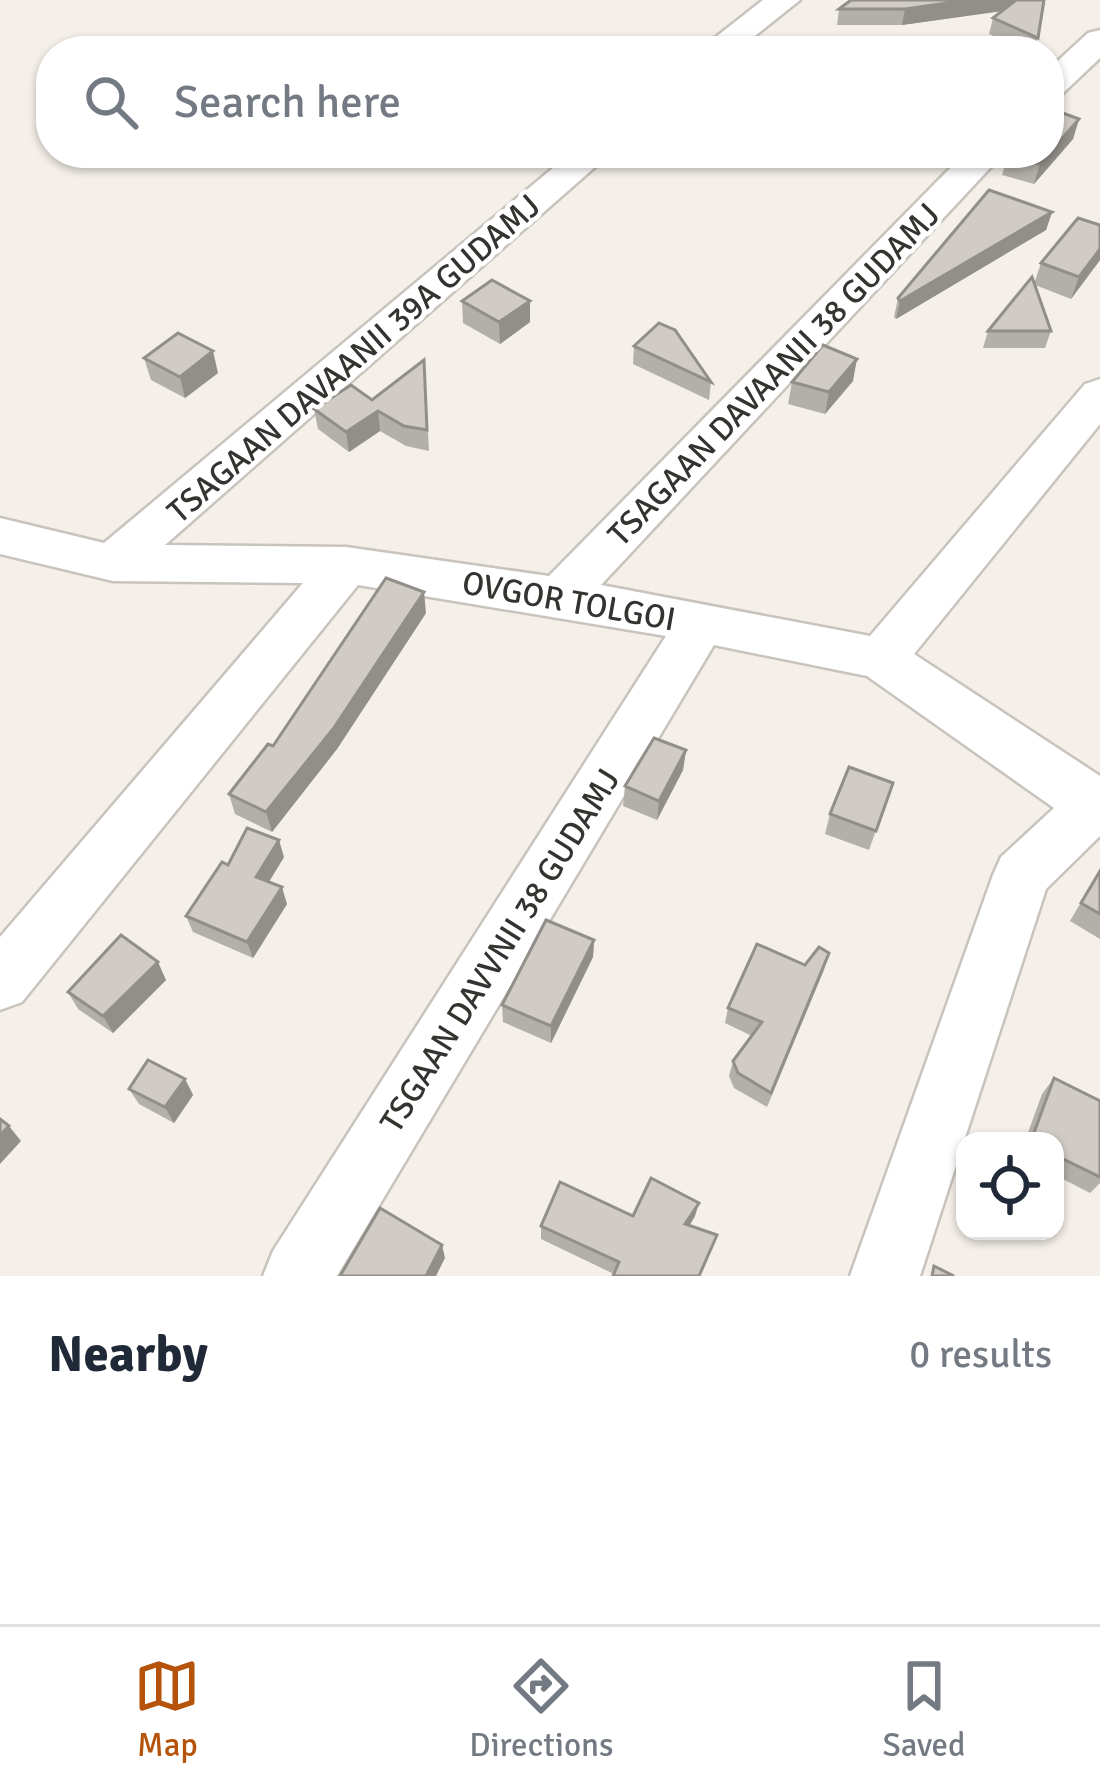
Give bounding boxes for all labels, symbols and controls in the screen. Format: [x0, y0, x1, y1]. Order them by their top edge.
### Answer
search box [36, 36, 1064, 168]
icon: search [78, 69, 144, 135]
text: Search here [174, 75, 401, 130]
street label: TSAGAAN DAVAANII 39A GUDAMJ [159, 186, 549, 532]
street label: TSAGAAN DAVAANII 38 GUDAMJ [599, 195, 949, 555]
street label: OVGOR TOLGOI [459, 563, 679, 640]
street label: TSGAAN DAVVNII 38 GUDAMJ [371, 761, 629, 1140]
map controls [956, 1132, 1064, 1240]
button: locate [956, 1132, 1064, 1240]
text: Nearby [48, 1323, 208, 1386]
text: 0 results [909, 1330, 1052, 1378]
tab: Map [134, 1653, 200, 1766]
tab: Directions [469, 1653, 614, 1766]
tab: Saved [882, 1653, 966, 1766]

